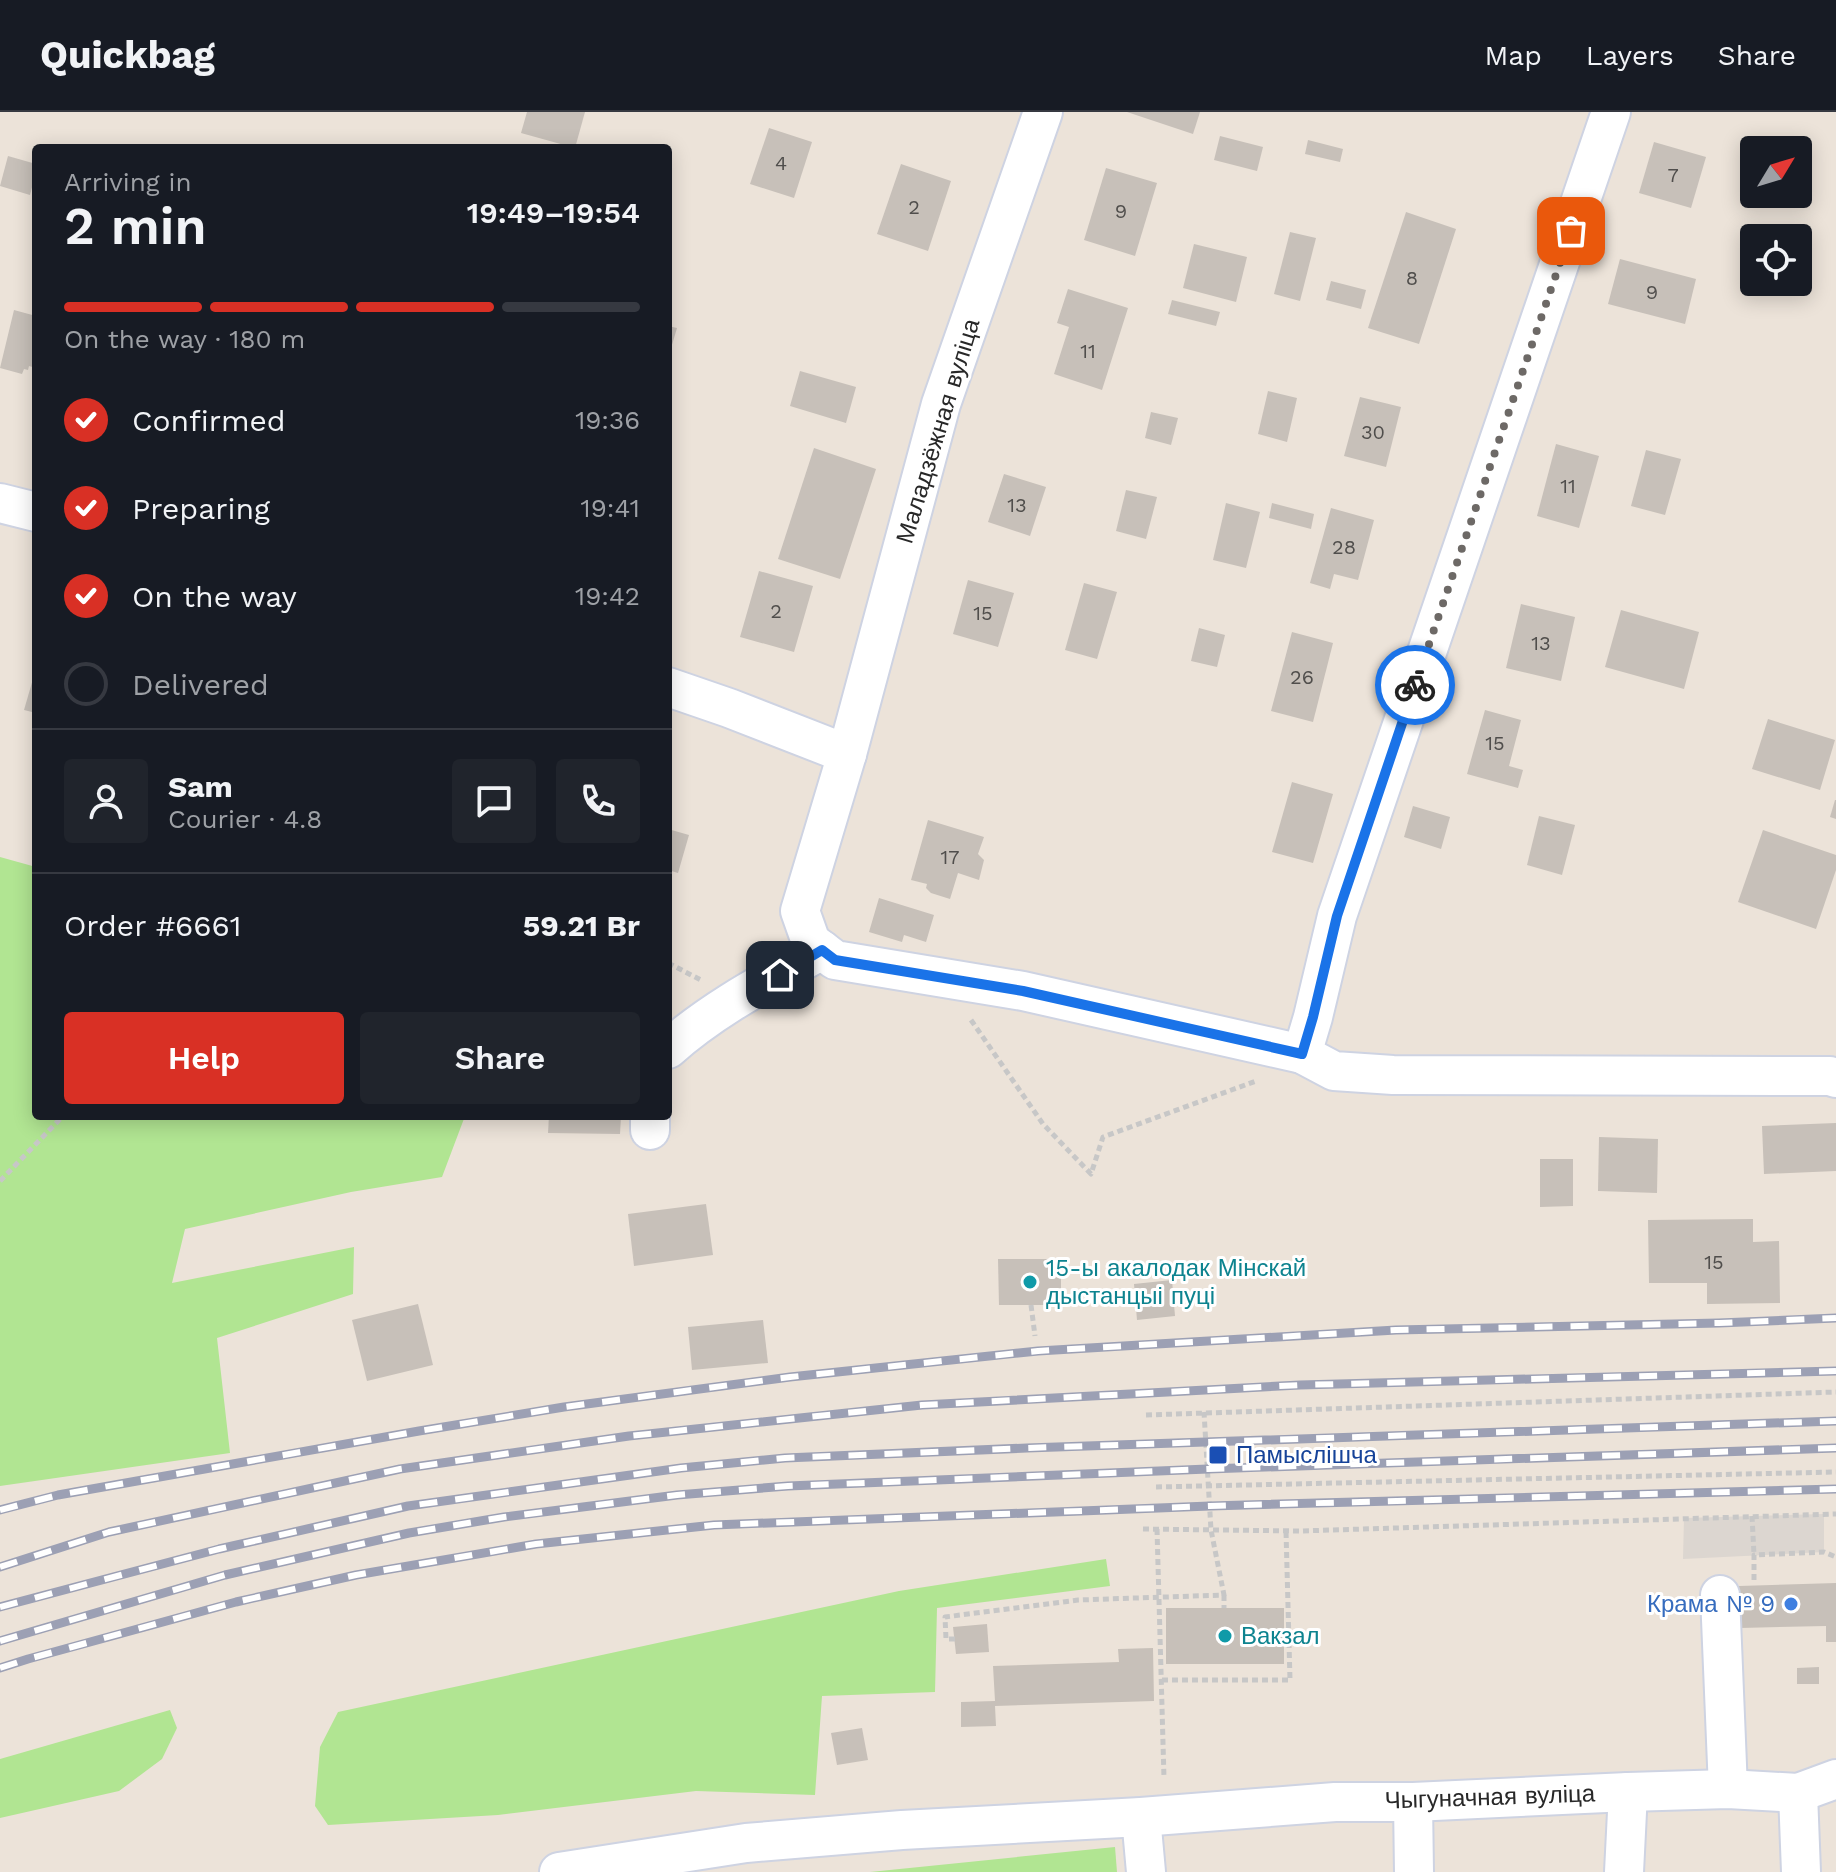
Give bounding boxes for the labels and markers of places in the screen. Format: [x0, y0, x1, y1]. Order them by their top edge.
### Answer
pin [1537, 197, 1605, 265]
pin [746, 941, 814, 1009]
place label: 15-ы акалодак Мінскай дыстанцыі пуці [1046, 1254, 1306, 1310]
marker: 15-ы акалодак Мінскай дыстанцыі пуці [1021, 1273, 1039, 1291]
place label: Памыслішча [1236, 1441, 1377, 1469]
marker: Памыслішча [1207, 1444, 1229, 1466]
place label: Крама № 9 [1647, 1590, 1775, 1618]
marker: Крама № 9 [1782, 1595, 1800, 1613]
place label: Вакзал [1241, 1622, 1319, 1650]
marker: Вакзал [1216, 1627, 1234, 1645]

